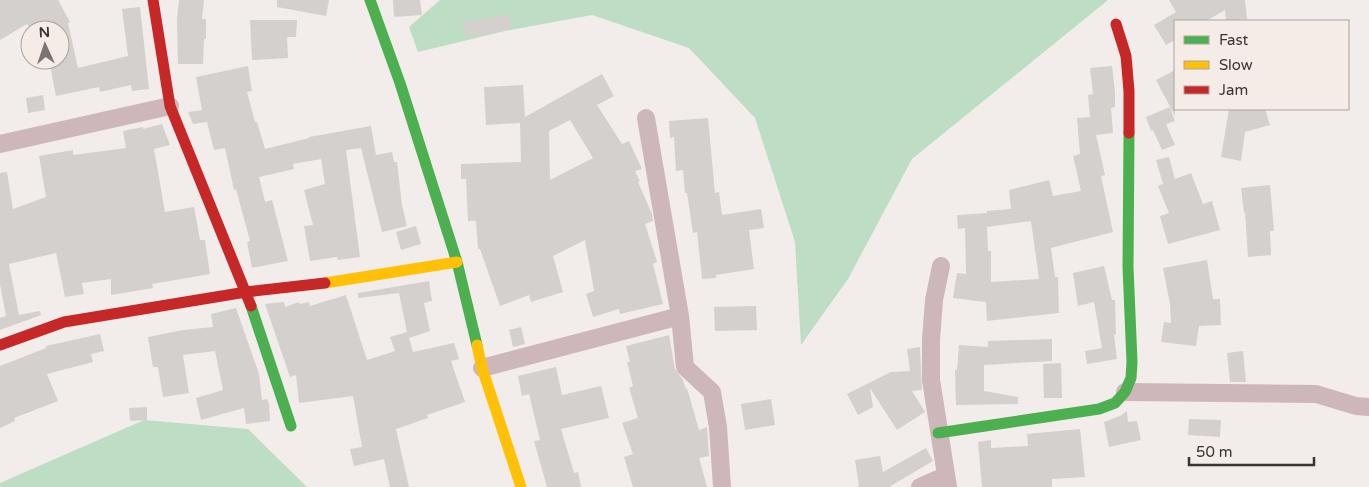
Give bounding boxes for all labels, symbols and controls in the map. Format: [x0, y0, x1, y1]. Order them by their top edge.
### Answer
north arrow [20, 20, 70, 70]
legend [1174, 20, 1349, 110]
text: N [38, 24, 50, 41]
text: Fast [1219, 31, 1249, 49]
text: Slow [1219, 56, 1253, 74]
text: Jam [1219, 81, 1248, 99]
scale bar [1189, 434, 1314, 466]
text: 50 m [1196, 443, 1233, 461]

